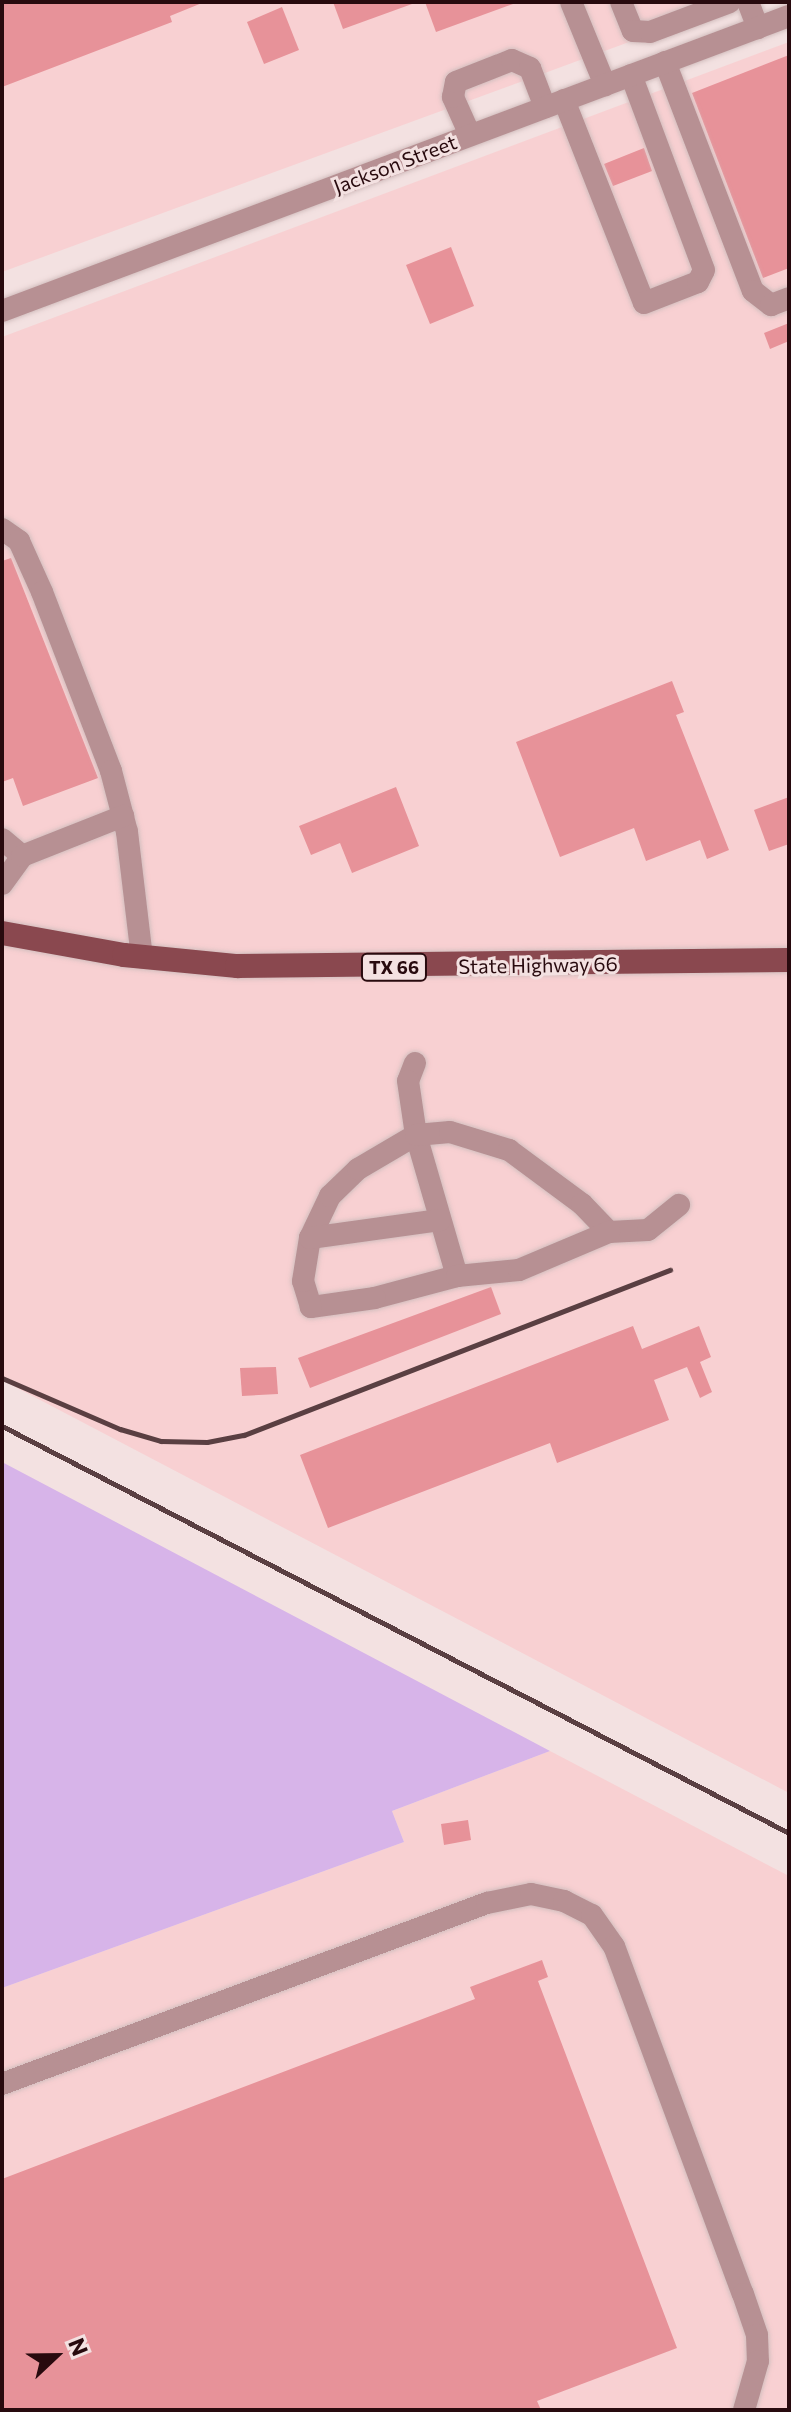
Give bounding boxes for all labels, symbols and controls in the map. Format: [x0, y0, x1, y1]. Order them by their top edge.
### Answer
street label: Jackson Street [330, 130, 460, 198]
street label: State Highway 66 [458, 952, 618, 978]
road number: TX 66 [360, 953, 428, 981]
north arrow [16, 2316, 96, 2396]
text: N [63, 2334, 94, 2360]

